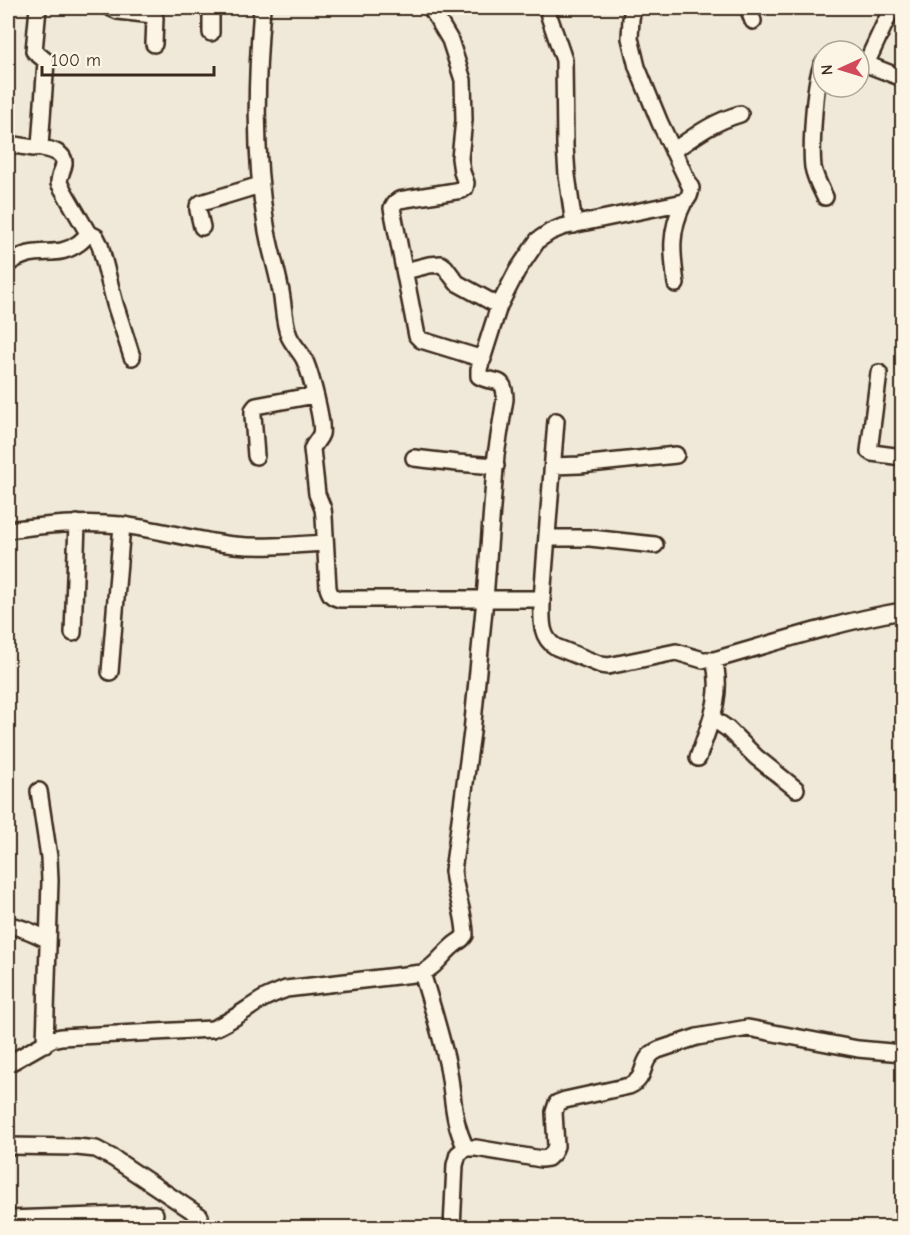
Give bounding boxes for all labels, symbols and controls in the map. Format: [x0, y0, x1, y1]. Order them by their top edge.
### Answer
scale bar [42, 39, 214, 77]
north arrow [811, 39, 871, 99]
text: 100 m [51, 50, 101, 71]
text: N [818, 64, 836, 76]

